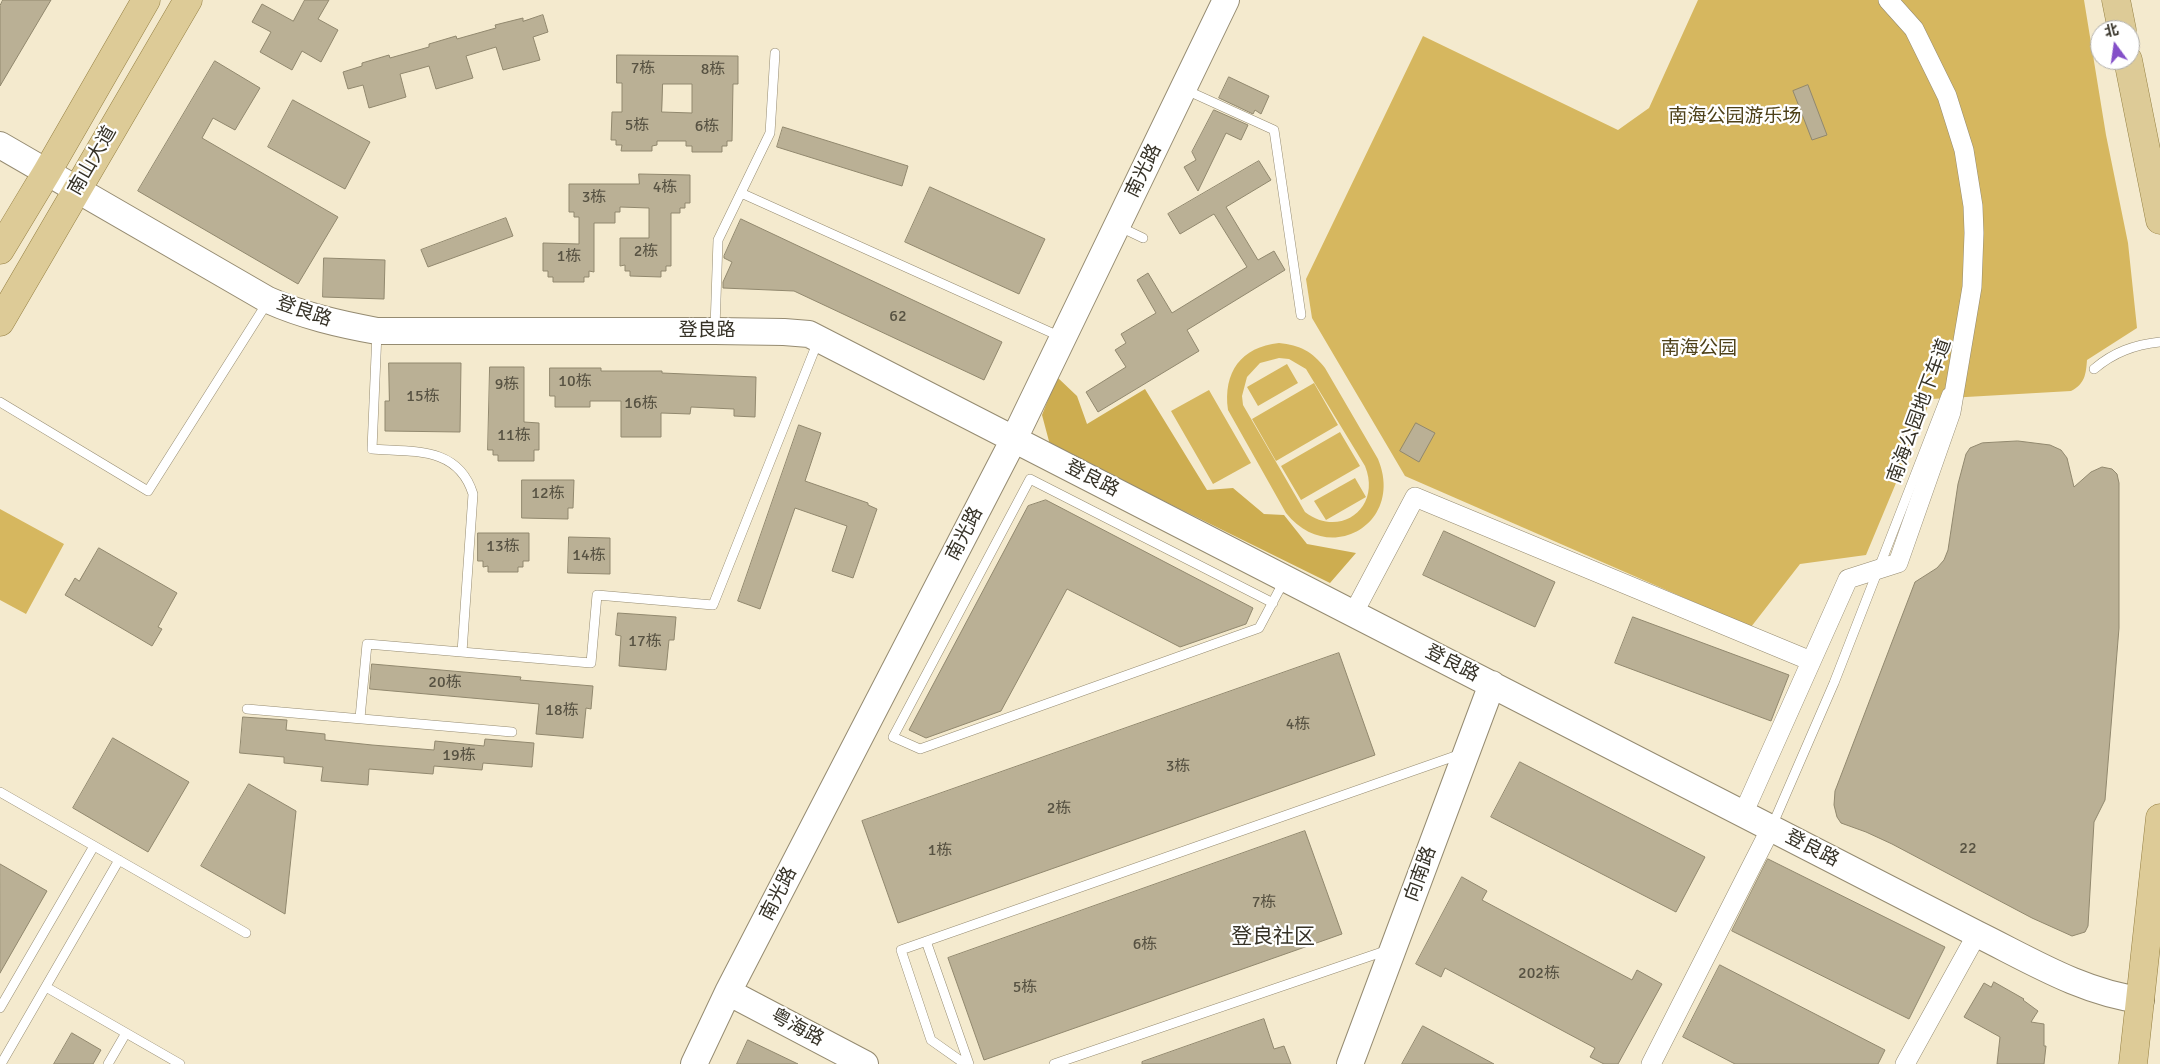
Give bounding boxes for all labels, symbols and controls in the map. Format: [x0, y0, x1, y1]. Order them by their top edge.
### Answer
north arrow [2090, 20, 2140, 70]
text: 北 [2103, 21, 2120, 41]
house number: 7栋 [631, 59, 655, 79]
house number: 8栋 [701, 60, 725, 80]
park label: 南海公园游乐场 [1669, 106, 1801, 128]
house number: 5栋 [625, 116, 649, 136]
house number: 6栋 [695, 117, 719, 137]
street label: 南山大道 [64, 122, 122, 200]
street label: 南光路 [1121, 140, 1167, 202]
house number: 4栋 [653, 178, 677, 198]
house number: 3栋 [582, 188, 606, 208]
house number: 2栋 [634, 242, 658, 262]
house number: 1栋 [557, 247, 581, 267]
street label: 登良路 [273, 292, 335, 332]
house number: 62 [889, 307, 907, 327]
street label: 登良路 [679, 320, 735, 342]
street label: 南海公园地下车道 [1883, 336, 1957, 486]
park label: 南海公园 [1661, 338, 1737, 360]
house number: 10栋 [558, 372, 592, 392]
house number: 9栋 [495, 375, 519, 395]
house number: 15栋 [406, 387, 440, 407]
house number: 16栋 [624, 394, 658, 414]
house number: 11栋 [497, 426, 531, 446]
street label: 登良路 [1061, 456, 1123, 502]
house number: 12栋 [531, 484, 565, 504]
street label: 南光路 [942, 503, 988, 565]
house number: 13栋 [486, 537, 520, 557]
house number: 14栋 [572, 546, 606, 566]
house number: 17栋 [628, 632, 662, 652]
street label: 登良路 [1421, 641, 1483, 687]
house number: 20栋 [428, 673, 462, 693]
house number: 18栋 [545, 701, 579, 721]
house number: 4栋 [1286, 715, 1310, 735]
house number: 19栋 [442, 746, 476, 766]
house number: 3栋 [1166, 757, 1190, 777]
house number: 2栋 [1047, 799, 1071, 819]
street label: 登良路 [1781, 826, 1843, 872]
house number: 22 [1959, 839, 1977, 859]
house number: 1栋 [928, 841, 952, 861]
street label: 向南路 [1401, 843, 1441, 905]
street label: 南光路 [756, 863, 802, 925]
house number: 7栋 [1252, 893, 1276, 913]
district label: 登良社区 [1231, 924, 1315, 950]
house number: 6栋 [1133, 935, 1157, 955]
house number: 202栋 [1518, 964, 1560, 984]
house number: 5栋 [1013, 978, 1037, 998]
street label: 粤海路 [766, 1005, 828, 1051]

